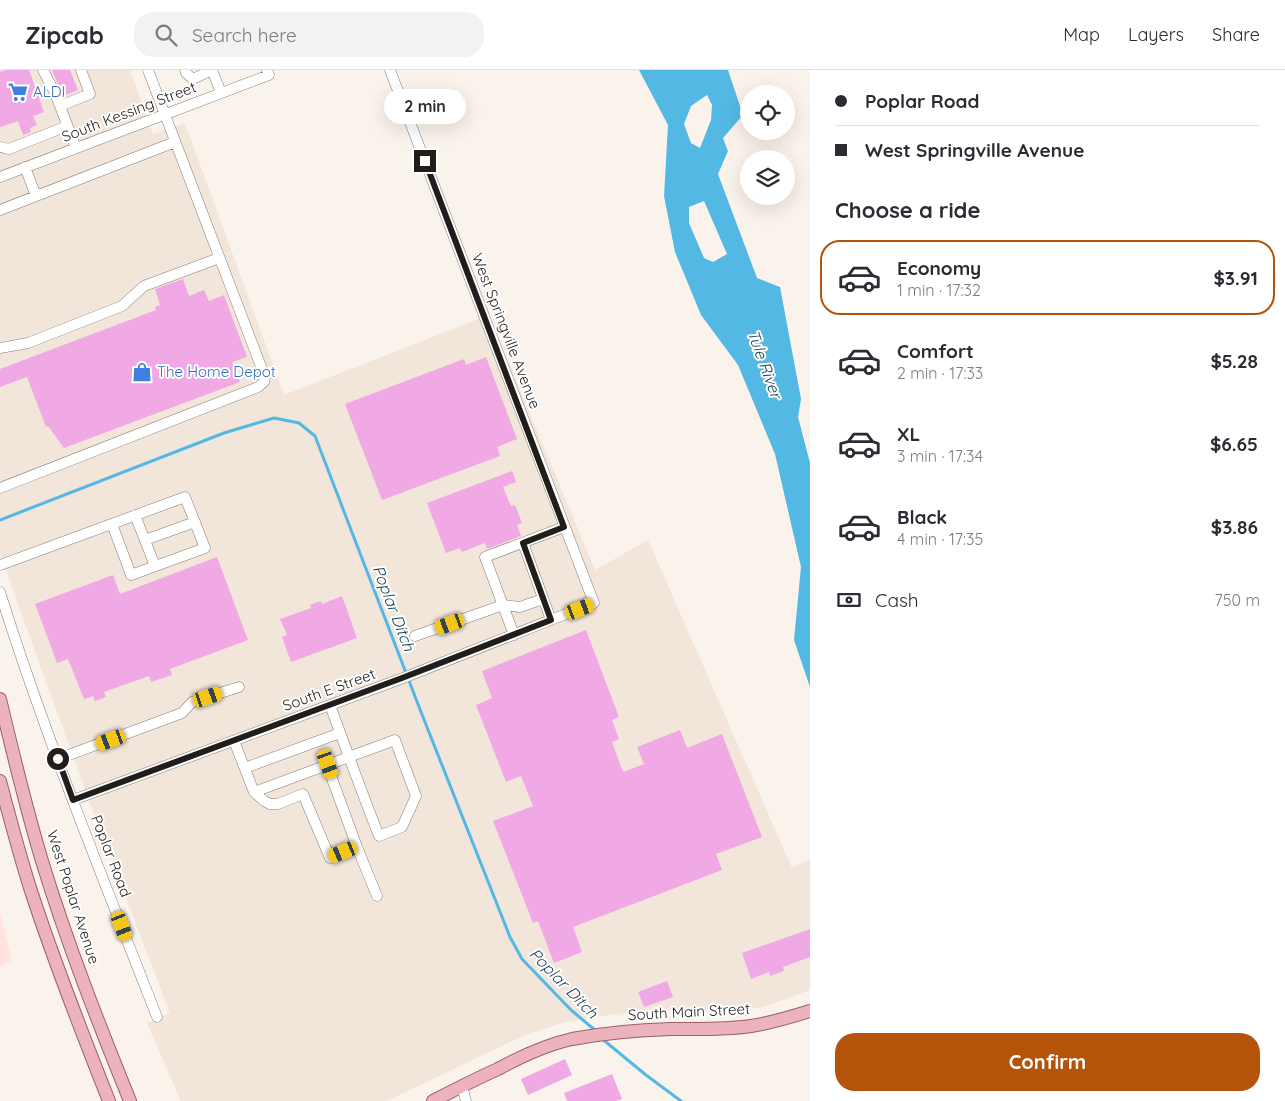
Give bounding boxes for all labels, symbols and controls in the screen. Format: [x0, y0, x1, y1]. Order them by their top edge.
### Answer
search box [134, 12, 484, 57]
text: Zipcab [25, 20, 104, 50]
icon: search [152, 21, 180, 49]
text: Search here [192, 23, 297, 47]
text: Map [1063, 23, 1100, 46]
text: Layers [1128, 23, 1184, 46]
text: Share [1212, 23, 1260, 46]
street label: South Kessing Street [59, 77, 199, 146]
supermarket icon: ALDI [7, 81, 29, 103]
place label: ALDI [33, 82, 65, 101]
map controls [740, 85, 795, 205]
button: locate [740, 85, 795, 140]
callout: 2 min [384, 88, 466, 124]
text: Poplar Road [865, 89, 979, 113]
text: 2 min [404, 96, 446, 116]
text: West Springville Avenue [865, 138, 1084, 162]
route end [414, 150, 436, 172]
button: layers [740, 150, 795, 205]
text: Choose a ride [835, 196, 980, 224]
street label: West Springville Avenue [468, 250, 545, 411]
icon: car [837, 255, 882, 300]
text: Economy [897, 256, 981, 280]
text: $3.91 [1214, 266, 1258, 290]
text: 1 min · 17:32 [897, 280, 981, 300]
water label: Tule River [743, 327, 787, 403]
icon: car [837, 338, 882, 383]
text: Comfort [897, 339, 974, 363]
text: $5.28 [1211, 349, 1258, 373]
shop icon: The Home Depot [131, 361, 153, 383]
place label: The Home Depot [157, 362, 276, 381]
text: 2 min · 17:33 [897, 363, 983, 383]
icon: car [837, 421, 882, 466]
text: XL [897, 422, 920, 446]
text: $6.65 [1210, 432, 1258, 456]
text: 3 min · 17:34 [897, 446, 983, 466]
icon: car [837, 504, 882, 549]
text: Black [897, 505, 947, 529]
text: $3.86 [1211, 515, 1258, 539]
text: 4 min · 17:35 [897, 529, 983, 549]
water label: Poplar Ditch [368, 562, 420, 655]
icon: cash [835, 586, 863, 614]
text: Cash [875, 588, 919, 612]
text: 750 m [1215, 590, 1260, 610]
car [563, 597, 596, 621]
car [433, 612, 466, 636]
street label: South E Street [280, 664, 378, 715]
car [191, 685, 224, 709]
car [94, 728, 127, 752]
car [315, 747, 340, 781]
route start [47, 748, 69, 770]
street label: Poplar Road [87, 812, 136, 900]
street label: West Poplar Avenue [43, 828, 104, 966]
car [326, 839, 359, 865]
car [109, 909, 134, 943]
water label: Poplar Ditch [525, 944, 603, 1023]
street label: South Main Street [627, 999, 750, 1024]
button: Confirm [835, 1033, 1260, 1091]

